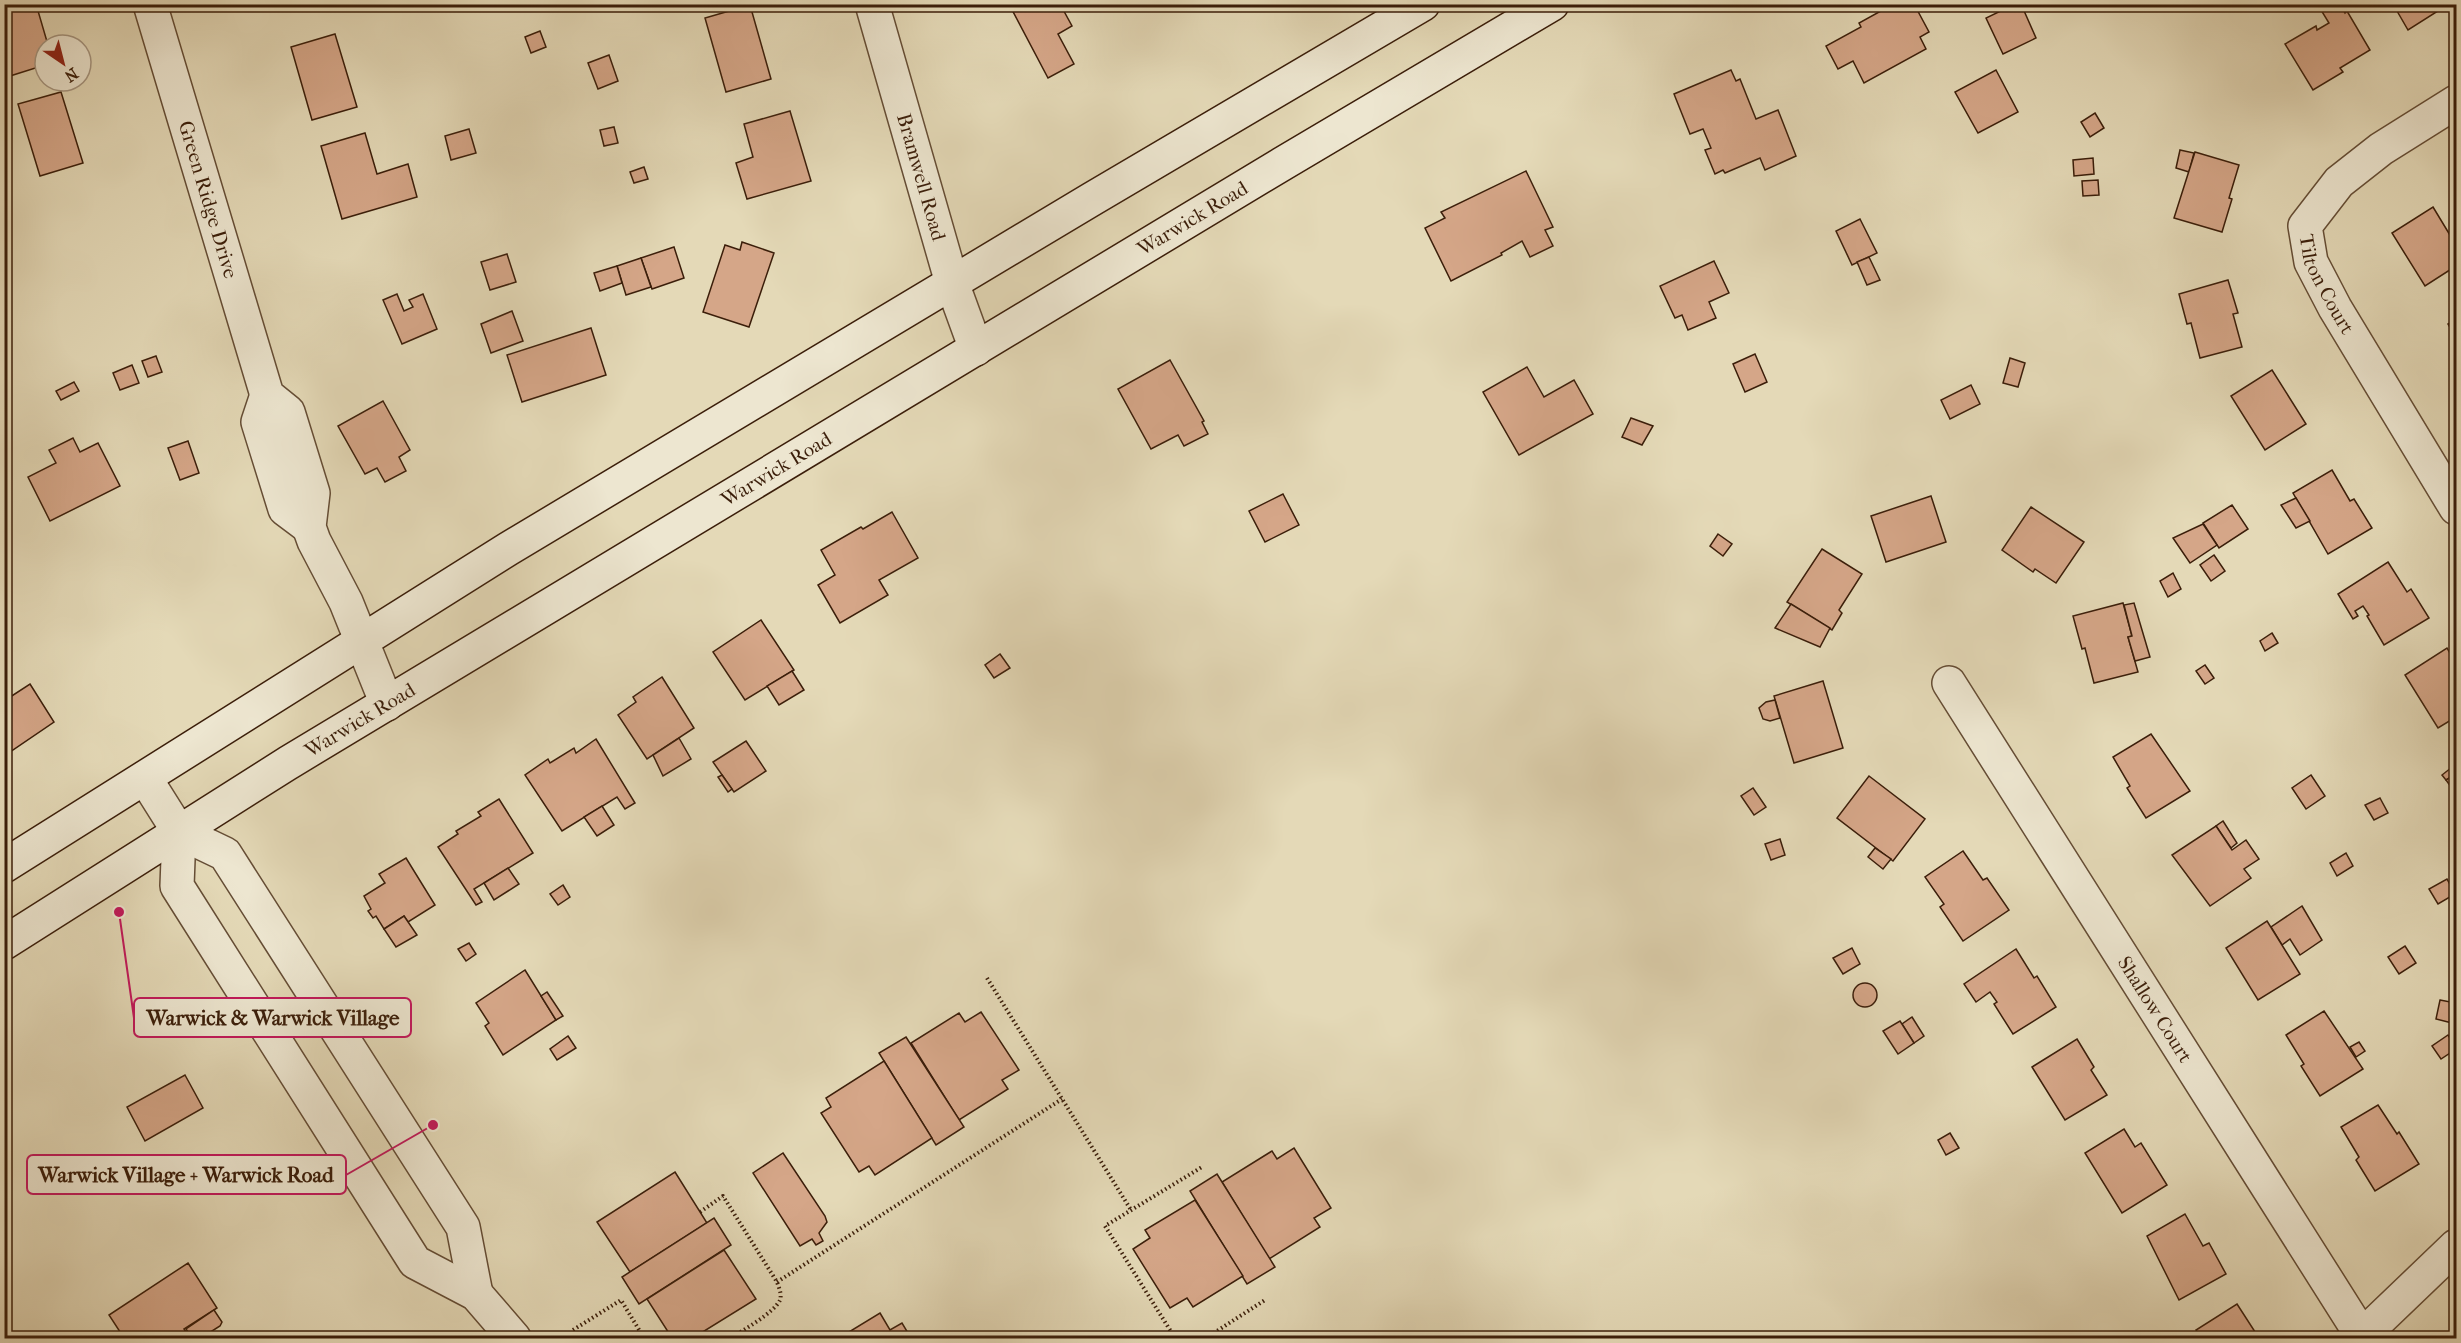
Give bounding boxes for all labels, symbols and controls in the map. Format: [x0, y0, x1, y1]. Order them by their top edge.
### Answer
north arrow [33, 33, 93, 93]
text: N [60, 64, 82, 87]
street label: Bramwell Road [892, 111, 951, 244]
street label: Green Ridge Drive [174, 118, 243, 281]
street label: Warwick Road [1132, 175, 1253, 261]
street label: Tilton Court [2295, 232, 2359, 338]
street label: Warwick Road [716, 426, 836, 511]
street label: Warwick Road [300, 677, 420, 762]
street label: Shallow Court [2113, 952, 2197, 1067]
callout: Warwick & Warwick Village [134, 998, 411, 1037]
text: Warwick & Warwick Village [146, 1006, 400, 1030]
callout: Warwick Village + Warwick Road [27, 1155, 346, 1194]
text: Warwick Village + Warwick Road [37, 1163, 334, 1187]

